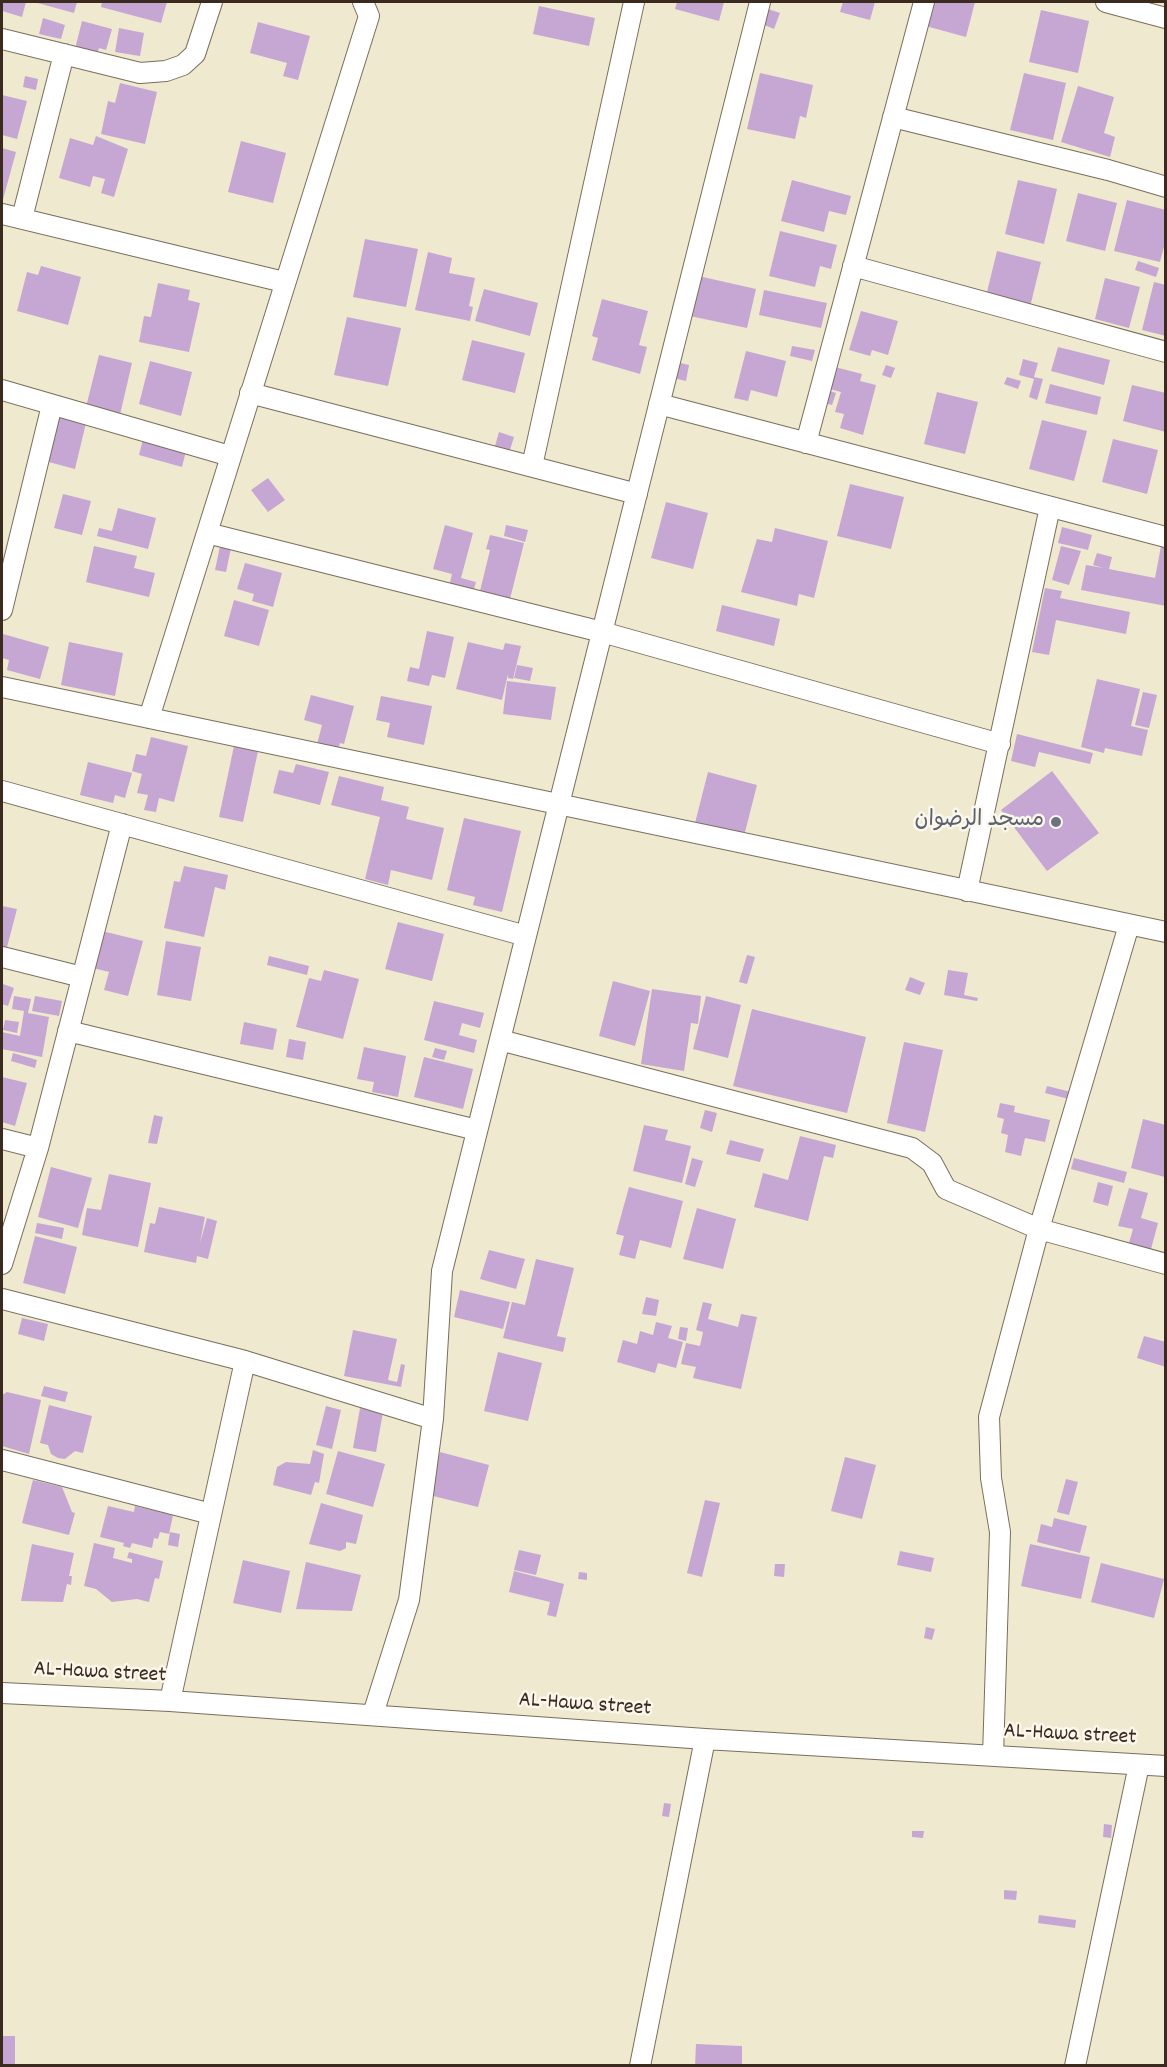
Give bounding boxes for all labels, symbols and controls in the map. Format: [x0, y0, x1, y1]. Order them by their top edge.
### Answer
place label: مسجد الرضوان [914, 809, 1044, 835]
marker: مسجد الرضوان [1049, 815, 1063, 829]
street label: AL-Hawa street [33, 1657, 167, 1691]
street label: AL-Hawa street [518, 1688, 652, 1724]
street label: AL-Hawa street [1003, 1719, 1137, 1753]

